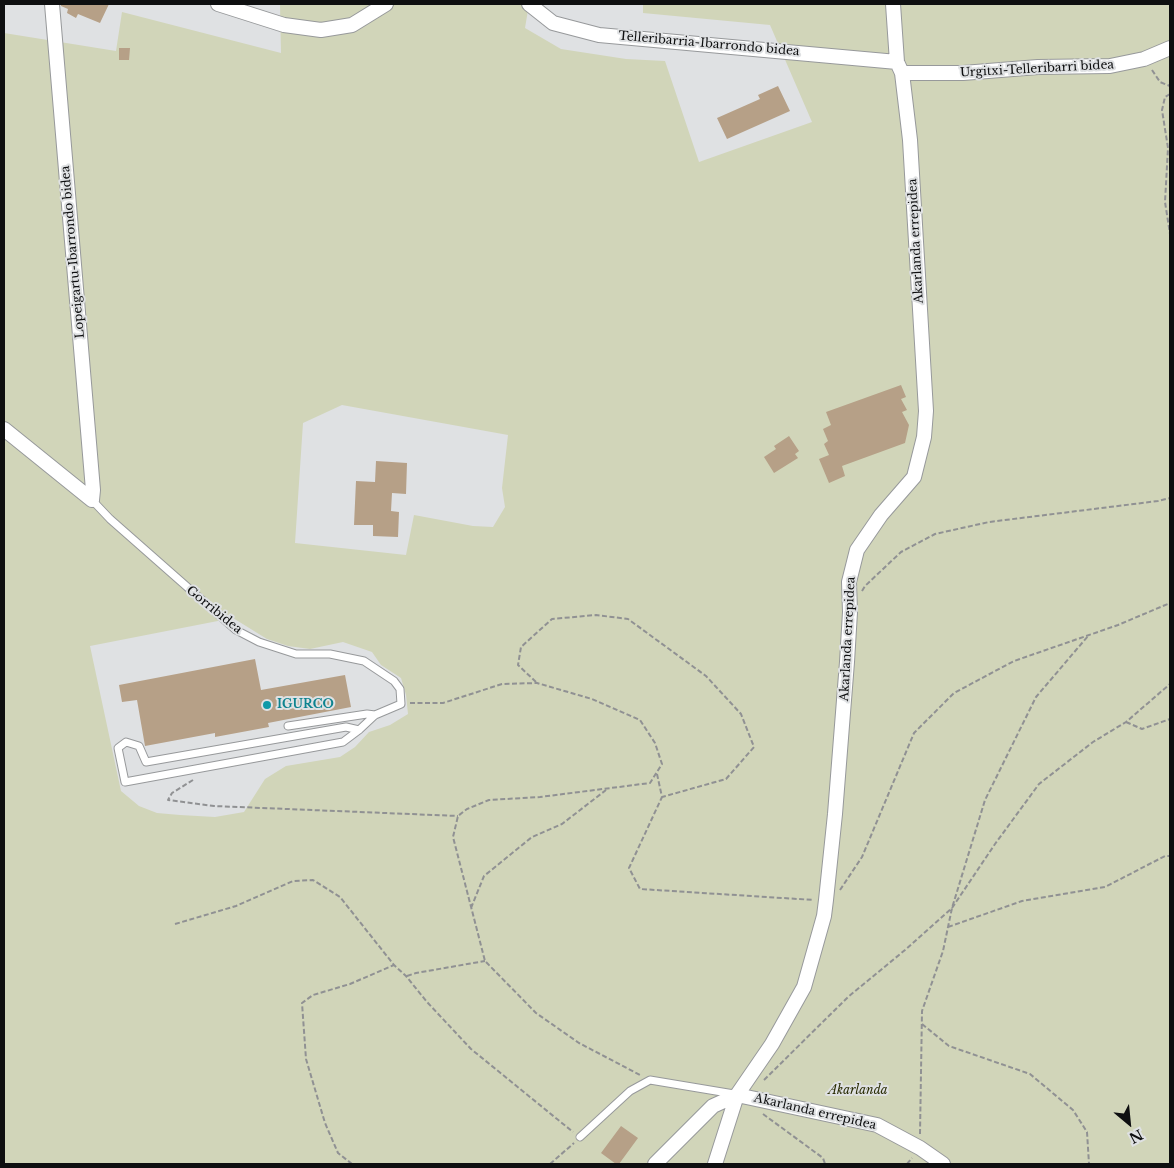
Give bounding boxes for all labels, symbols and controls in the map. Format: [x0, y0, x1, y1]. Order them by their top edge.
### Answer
street label: Telleribarria-Ibarrondo bidea [618, 29, 800, 59]
street label: Urgitxi-Telleribarri bidea [960, 58, 1114, 80]
street label: Lopeigartu-Ibarrondo bidea [58, 165, 88, 339]
street label: Akarlanda errepidea [906, 178, 926, 304]
street label: Akarlanda errepidea [838, 576, 858, 702]
street label: Gorribidea [183, 583, 245, 637]
place label: IGURCO [277, 698, 334, 712]
marker: IGURCO [261, 699, 273, 711]
park label: Akarlanda [828, 1084, 888, 1098]
street label: Akarlanda errepidea [752, 1091, 878, 1133]
north arrow [1104, 1098, 1154, 1148]
text: N [1126, 1125, 1146, 1147]

